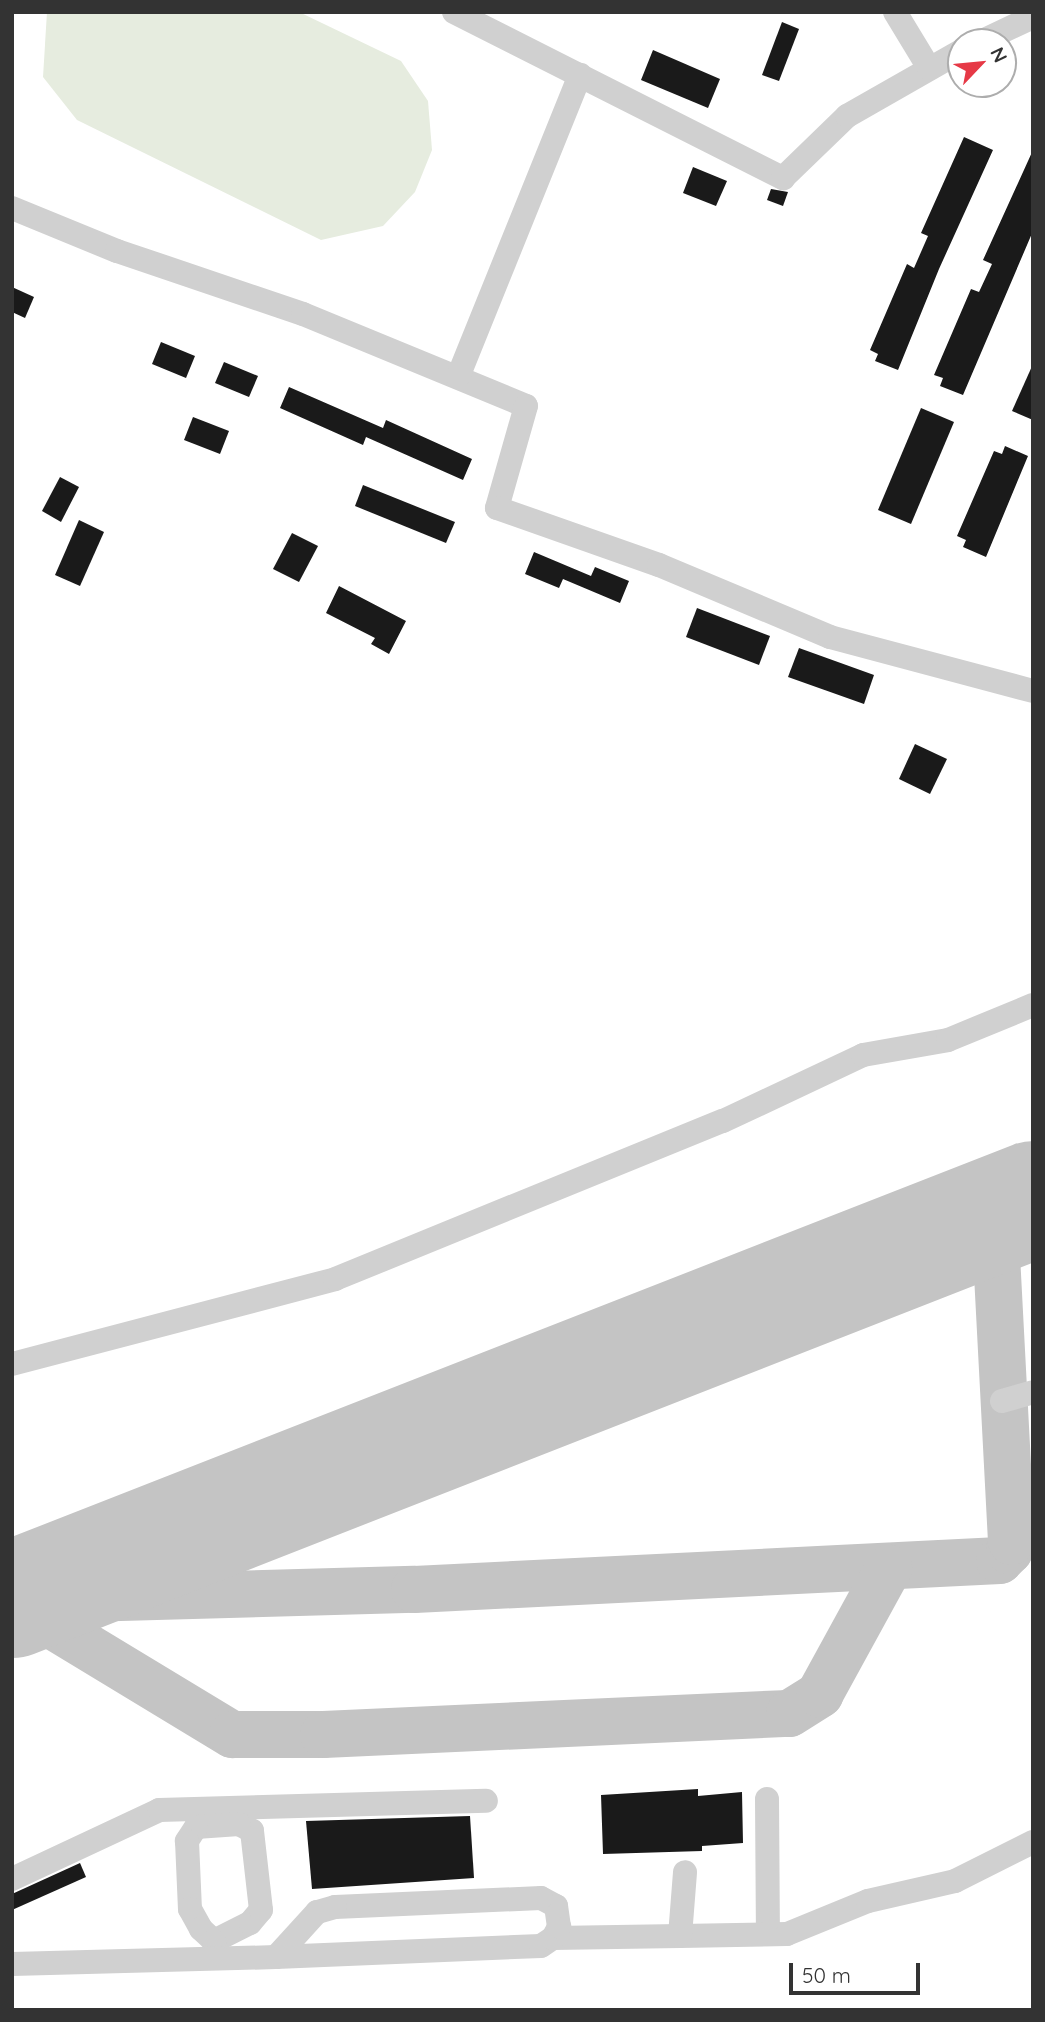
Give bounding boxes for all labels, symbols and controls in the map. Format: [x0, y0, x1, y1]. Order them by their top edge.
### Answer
north arrow [947, 28, 1017, 98]
text: N [985, 43, 1013, 66]
scale bar [793, 1948, 924, 1992]
text: 50 m [802, 1962, 851, 1988]

